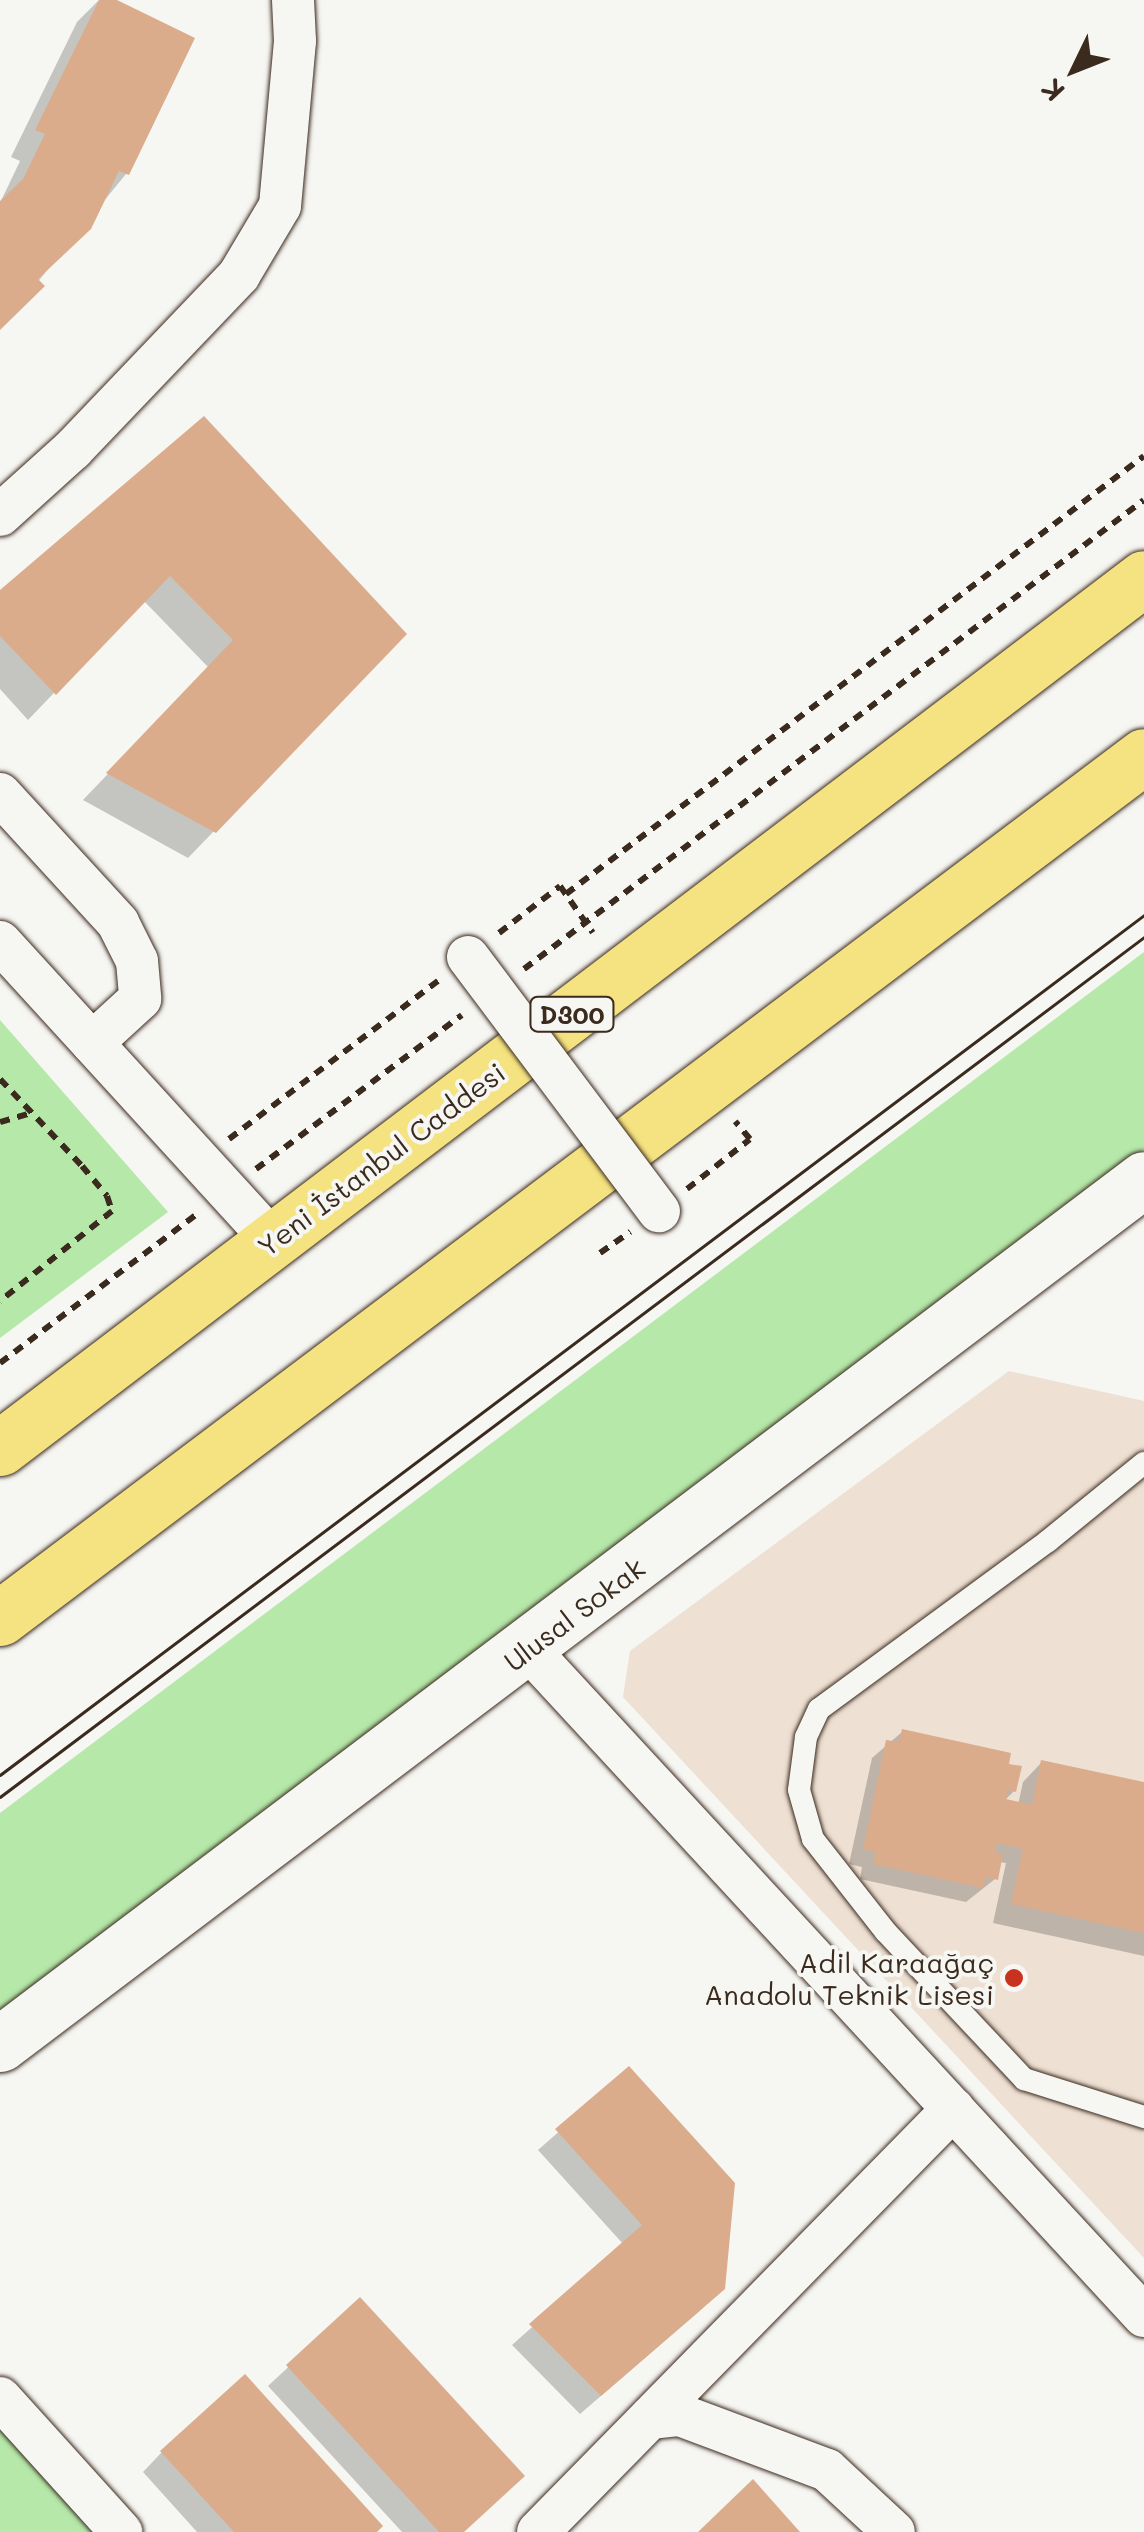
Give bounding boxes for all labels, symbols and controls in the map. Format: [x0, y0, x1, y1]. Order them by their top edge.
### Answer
north arrow [1024, 20, 1124, 120]
text: K [1033, 71, 1072, 109]
road number: D300 [527, 994, 617, 1034]
street label: Yeni İstanbul Caddesi [251, 1055, 511, 1263]
street label: Ulusal Sokak [497, 1550, 651, 1678]
place label: Adil Karaağaç Anadolu Teknik Lisesi [704, 1945, 994, 2011]
marker: Adil Karaağaç Anadolu Teknik Lisesi [1003, 1967, 1025, 1989]

